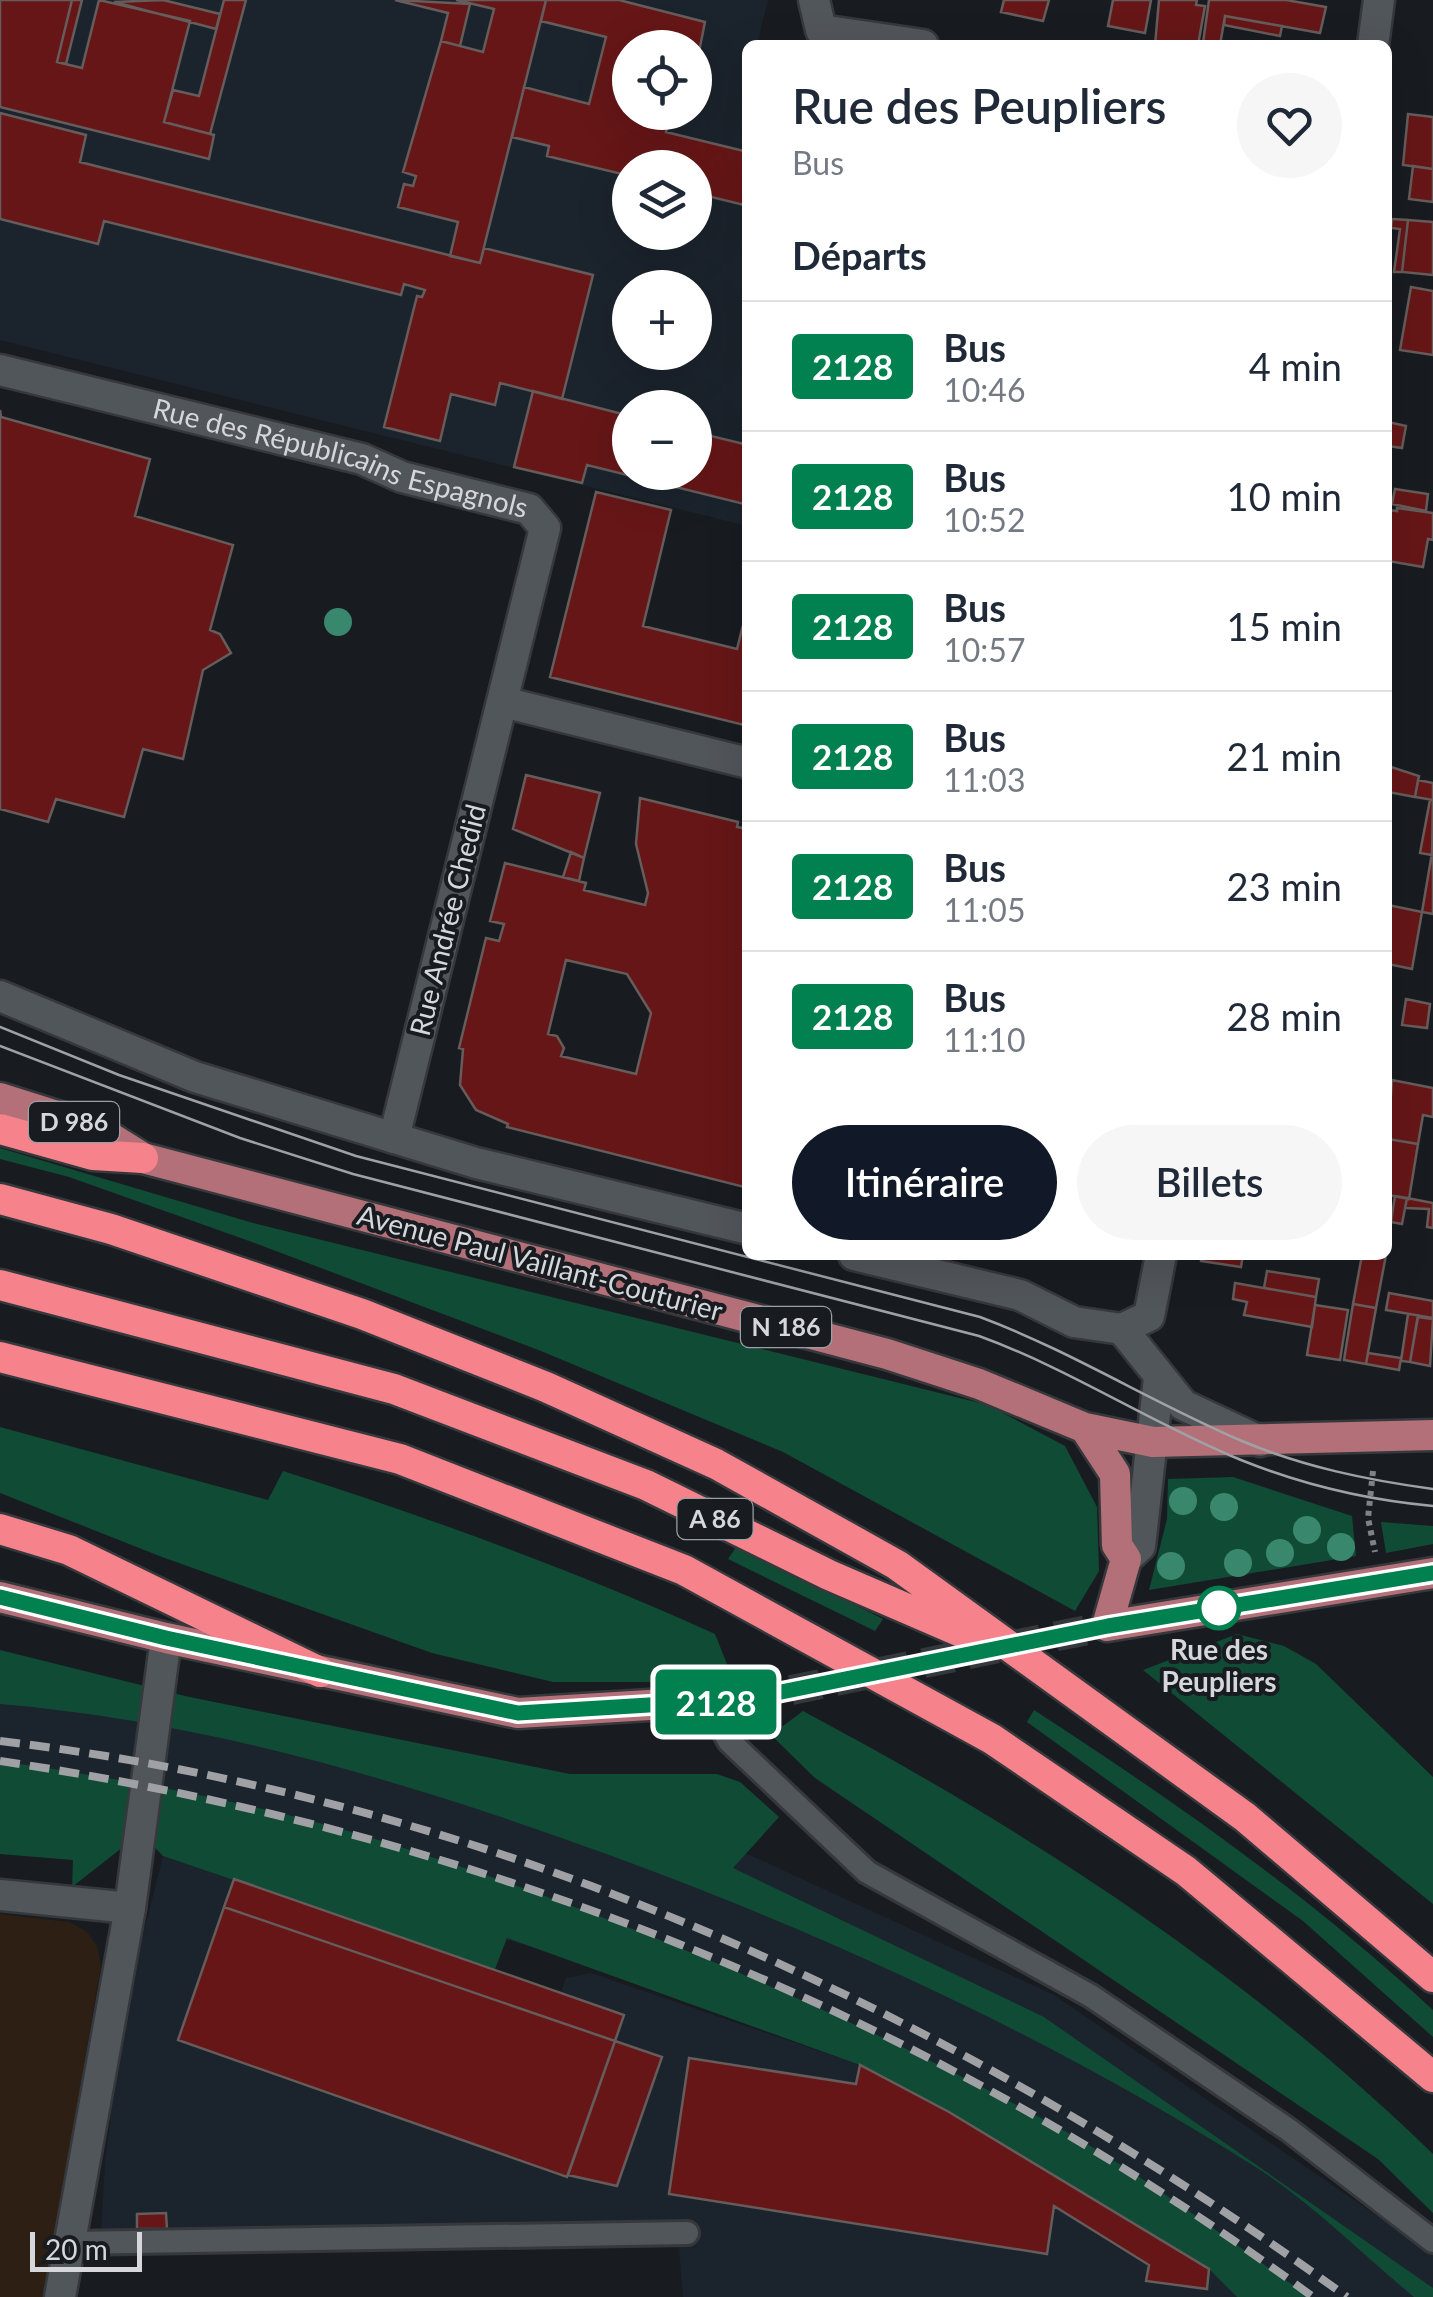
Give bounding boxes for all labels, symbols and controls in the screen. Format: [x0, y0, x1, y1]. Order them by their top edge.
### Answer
map controls [612, 30, 712, 490]
button: locate [612, 30, 712, 130]
button: heart [1237, 73, 1342, 178]
text: Rue des Peupliers [792, 77, 1167, 134]
text: Bus [792, 143, 844, 182]
button: layers [612, 150, 712, 250]
text: Départs [792, 232, 927, 278]
button: + [612, 270, 712, 370]
text: Bus [943, 324, 1006, 370]
text: 4 min [1249, 343, 1342, 389]
text: 2128 [812, 345, 893, 387]
text: 10:46 [943, 370, 1025, 409]
street label: Rue des Républicains Espagnols [150, 390, 532, 524]
button: − [612, 390, 712, 490]
text: Bus [943, 454, 1006, 500]
text: 10 min [1227, 473, 1342, 519]
text: 2128 [812, 475, 893, 517]
text: 10:52 [943, 500, 1025, 539]
text: Bus [943, 584, 1006, 630]
text: 15 min [1227, 603, 1342, 649]
text: 2128 [812, 605, 893, 647]
text: 10:57 [943, 630, 1025, 669]
text: Bus [943, 714, 1006, 760]
text: 21 min [1227, 733, 1342, 779]
text: 2128 [812, 735, 893, 777]
text: 11:03 [943, 760, 1025, 799]
street label: Rue Andrée Chedid [402, 800, 492, 1039]
text: Bus [943, 844, 1006, 890]
text: 23 min [1227, 863, 1342, 909]
text: 2128 [812, 865, 893, 907]
text: 11:05 [943, 890, 1025, 929]
text: Bus [943, 974, 1006, 1020]
text: 28 min [1227, 993, 1342, 1039]
text: 2128 [812, 995, 893, 1037]
text: 11:10 [943, 1020, 1025, 1059]
road number: D 986 [29, 1102, 119, 1142]
button: Itinéraire [792, 1125, 1057, 1240]
button: Billets [1077, 1125, 1342, 1240]
street label: Avenue Paul Vaillant-Couturier [354, 1197, 727, 1327]
road number: N 186 [741, 1307, 831, 1347]
road number: A 86 [678, 1499, 752, 1539]
marker: Rue des Peupliers [1198, 1587, 1240, 1629]
place label: Rue des Peupliers [1161, 1632, 1277, 1698]
line badge: 2128 [646, 1670, 786, 1734]
text: 2128 [675, 1681, 757, 1723]
scale bar [30, 2227, 142, 2272]
text: 20 m [45, 2232, 108, 2266]

